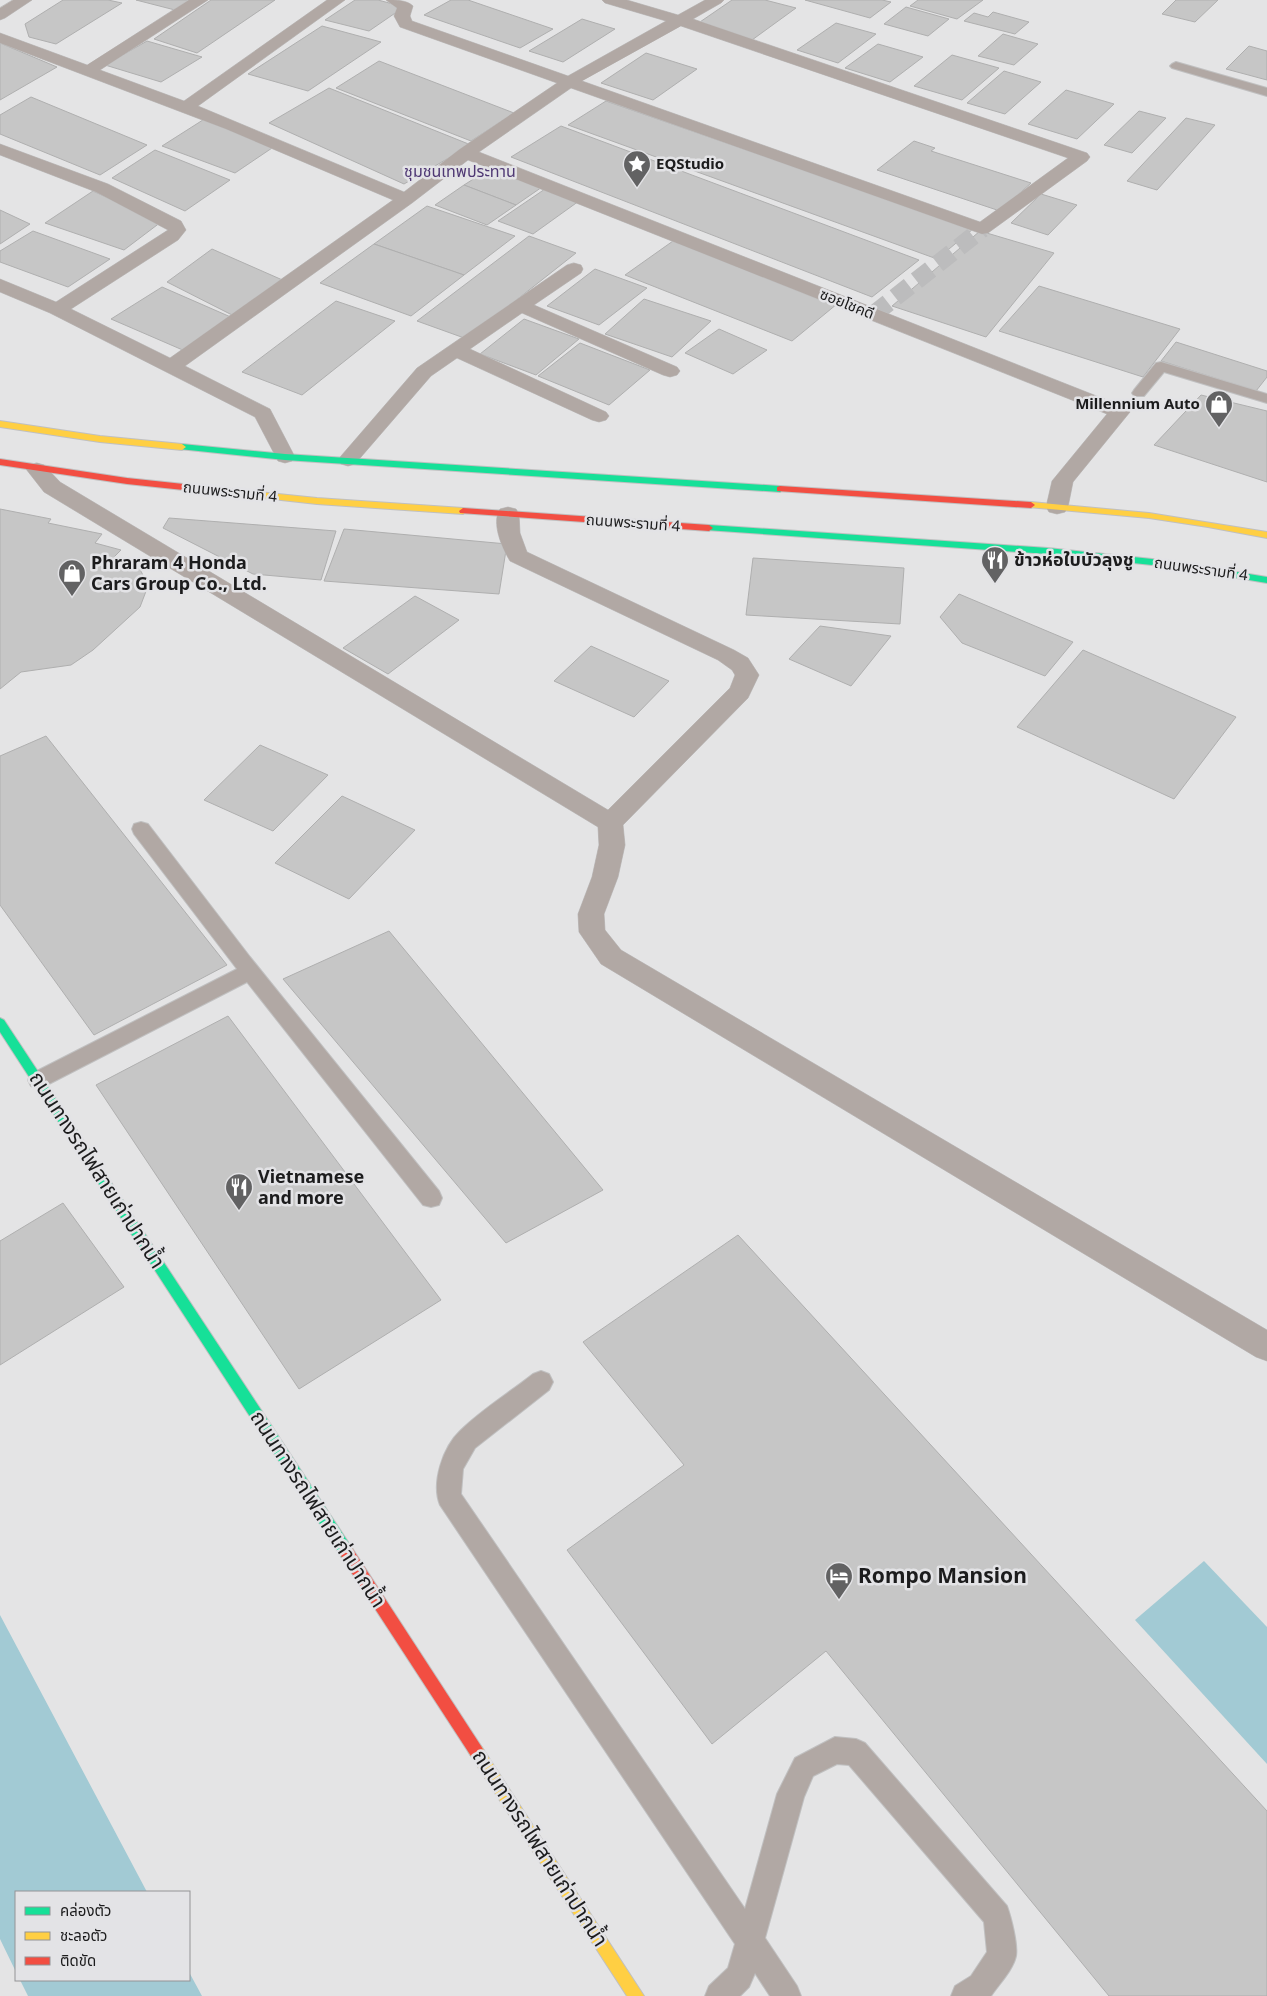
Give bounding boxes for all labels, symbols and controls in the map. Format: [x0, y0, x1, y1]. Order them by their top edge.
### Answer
place icon: EQStudio [622, 149, 652, 188]
place label: EQStudio [656, 153, 724, 173]
district label: ชุมชนเทพประทาน [404, 160, 516, 182]
street label: ซอยโชคดี [817, 283, 878, 323]
shop icon: Millennium Auto [1204, 389, 1234, 428]
place label: Millennium Auto [1075, 393, 1200, 413]
street label: ถนนพระรามที่ 4 [182, 476, 279, 506]
street label: ถนนพระรามที่ 4 [585, 509, 681, 535]
restaurant icon: ข้าวห่อใบบัวลุงชู [980, 545, 1010, 584]
place label: ข้าวห่อใบบัวลุงชู [1014, 547, 1133, 571]
place label: Phraram 4 Honda Cars Group Co., Ltd. [91, 550, 267, 595]
street label: ถนนพระรามที่ 4 [1153, 552, 1250, 585]
shop icon: Phraram 4 Honda Cars Group Co., Ltd. [57, 558, 87, 597]
street label: ถนนทางรถไฟสายเก่าปากน้ำ [24, 1065, 172, 1273]
place label: Vietnamese and more [258, 1164, 364, 1209]
restaurant icon: Vietnamese and more [224, 1172, 254, 1211]
street label: ถนนทางรถไฟสายเก่าปากน้ำ [245, 1404, 393, 1612]
hotel icon: Rompo Mansion [824, 1561, 854, 1600]
place label: Rompo Mansion [858, 1561, 1027, 1589]
street label: ถนนทางรถไฟสายเก่าปากน้ำ [467, 1743, 615, 1951]
legend [15, 1891, 190, 1981]
text: คล่องตัว [60, 1900, 111, 1920]
text: ชะลอตัว [60, 1925, 107, 1945]
text: ติดขัด [60, 1950, 96, 1970]

